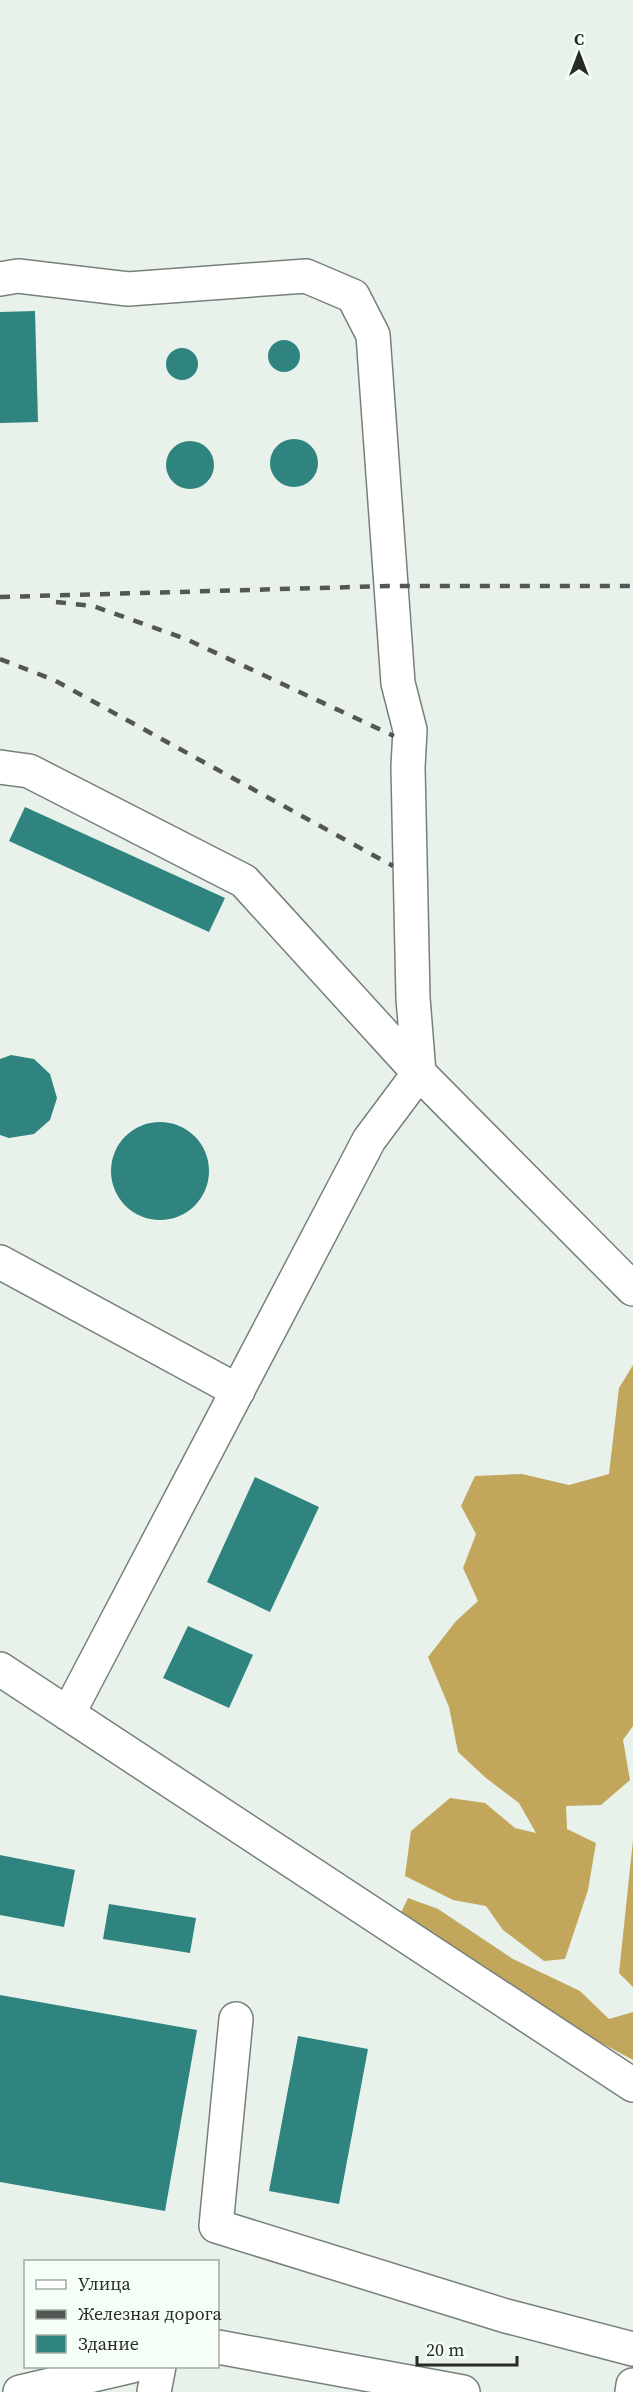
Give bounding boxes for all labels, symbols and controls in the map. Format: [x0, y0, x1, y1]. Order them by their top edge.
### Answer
north arrow [549, 24, 609, 84]
text: С [574, 28, 584, 50]
legend [24, 2260, 219, 2368]
text: Улица [78, 2271, 131, 2296]
text: Железная дорога [78, 2301, 223, 2326]
scale bar [417, 2329, 518, 2367]
text: Здание [78, 2331, 139, 2356]
text: 20 m [426, 2337, 464, 2362]

